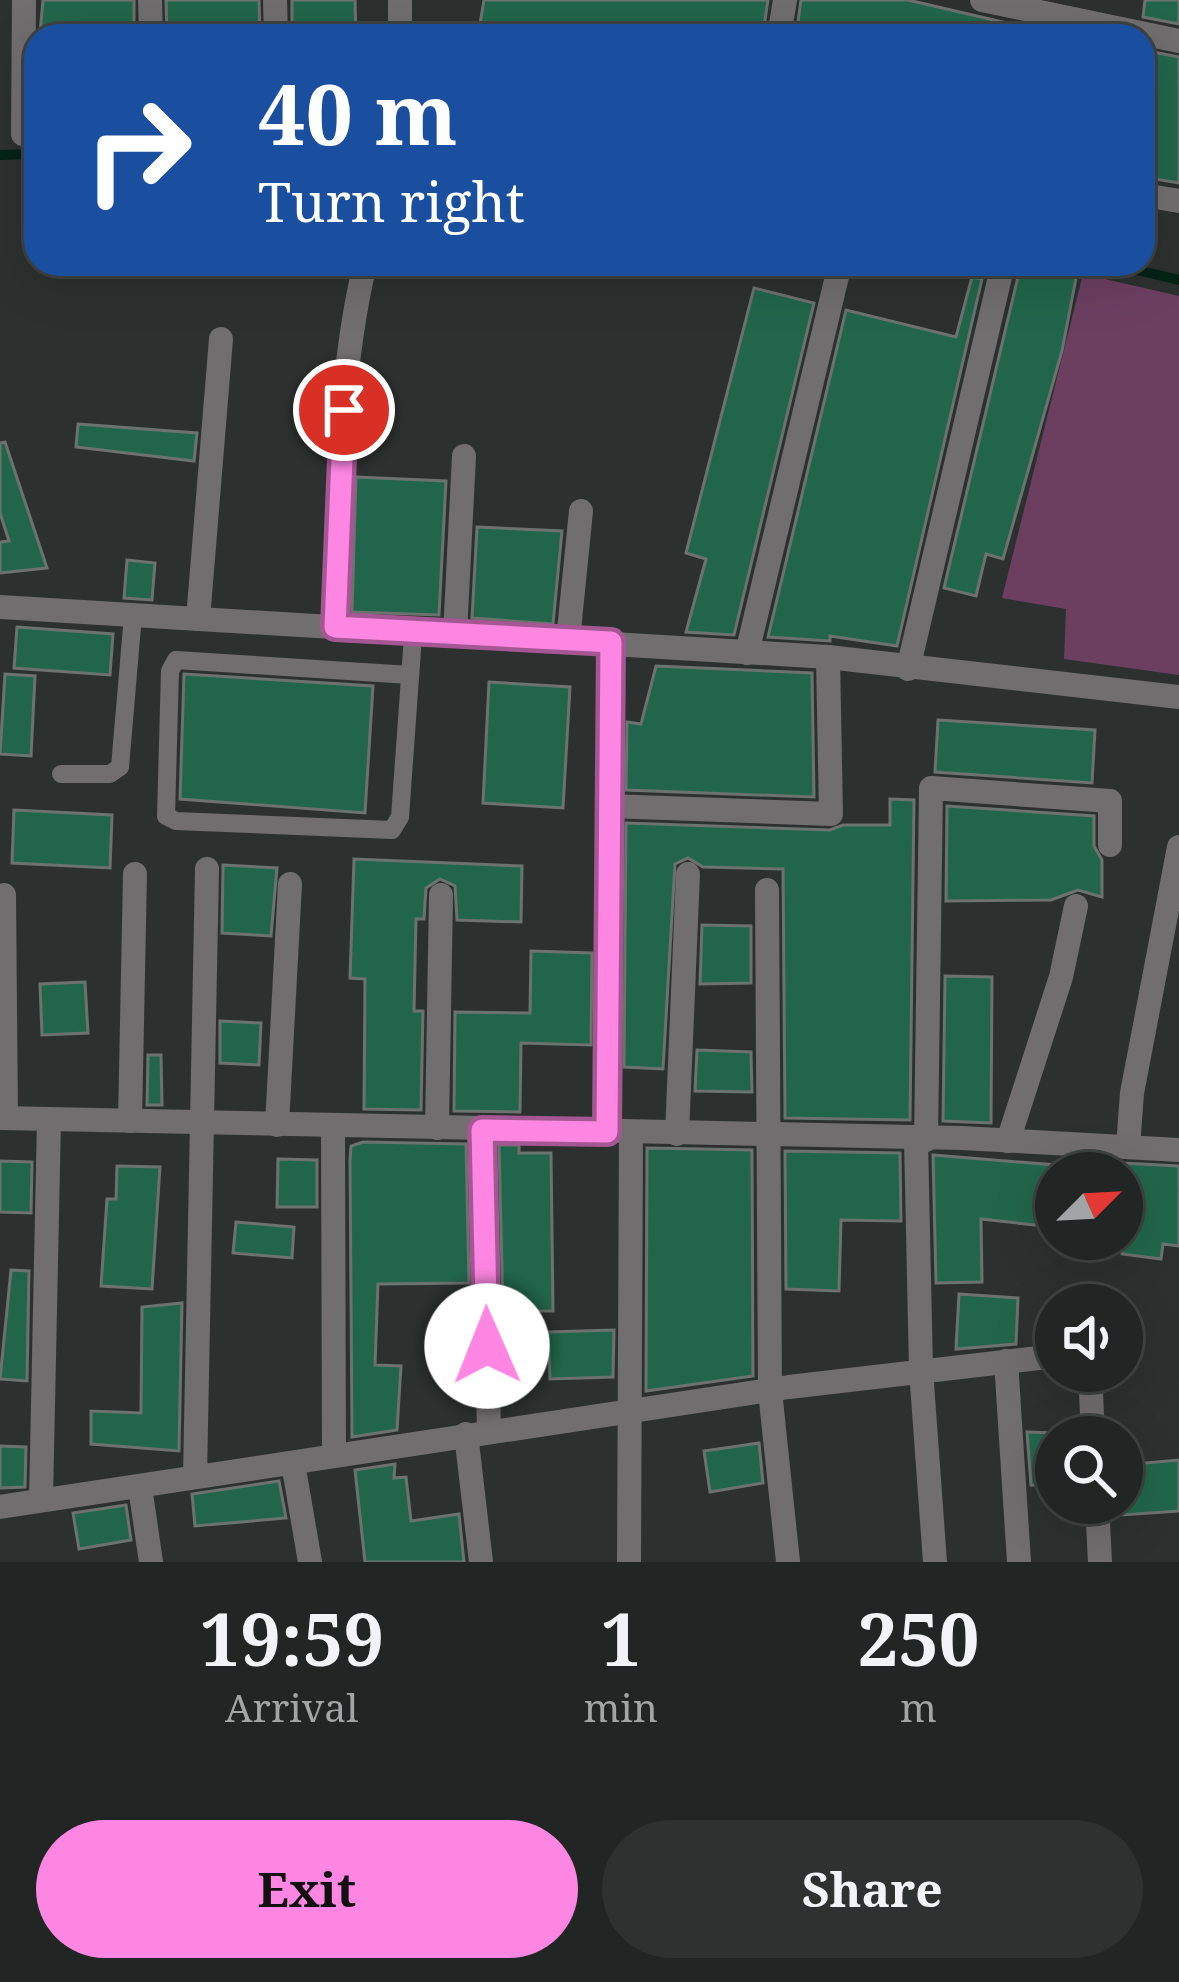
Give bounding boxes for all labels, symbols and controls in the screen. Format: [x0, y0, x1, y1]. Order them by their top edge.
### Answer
text: 40 m [258, 55, 458, 170]
icon: right [60, 72, 216, 228]
text: Turn right [258, 164, 525, 238]
pin [293, 359, 395, 461]
icon: arrive [311, 377, 377, 443]
north arrow [1035, 1152, 1143, 1260]
map controls [1035, 1152, 1143, 1524]
position arrow [424, 1283, 550, 1409]
button: sound [1035, 1284, 1143, 1392]
button: search [1035, 1416, 1143, 1524]
text: 19:59 [199, 1589, 384, 1687]
text: 1 [600, 1589, 641, 1687]
text: 250 [857, 1589, 980, 1687]
text: Arrival [225, 1680, 358, 1733]
text: min [584, 1680, 658, 1733]
text: m [900, 1680, 937, 1733]
button: Exit [36, 1820, 578, 1958]
button: Share [602, 1820, 1143, 1958]

